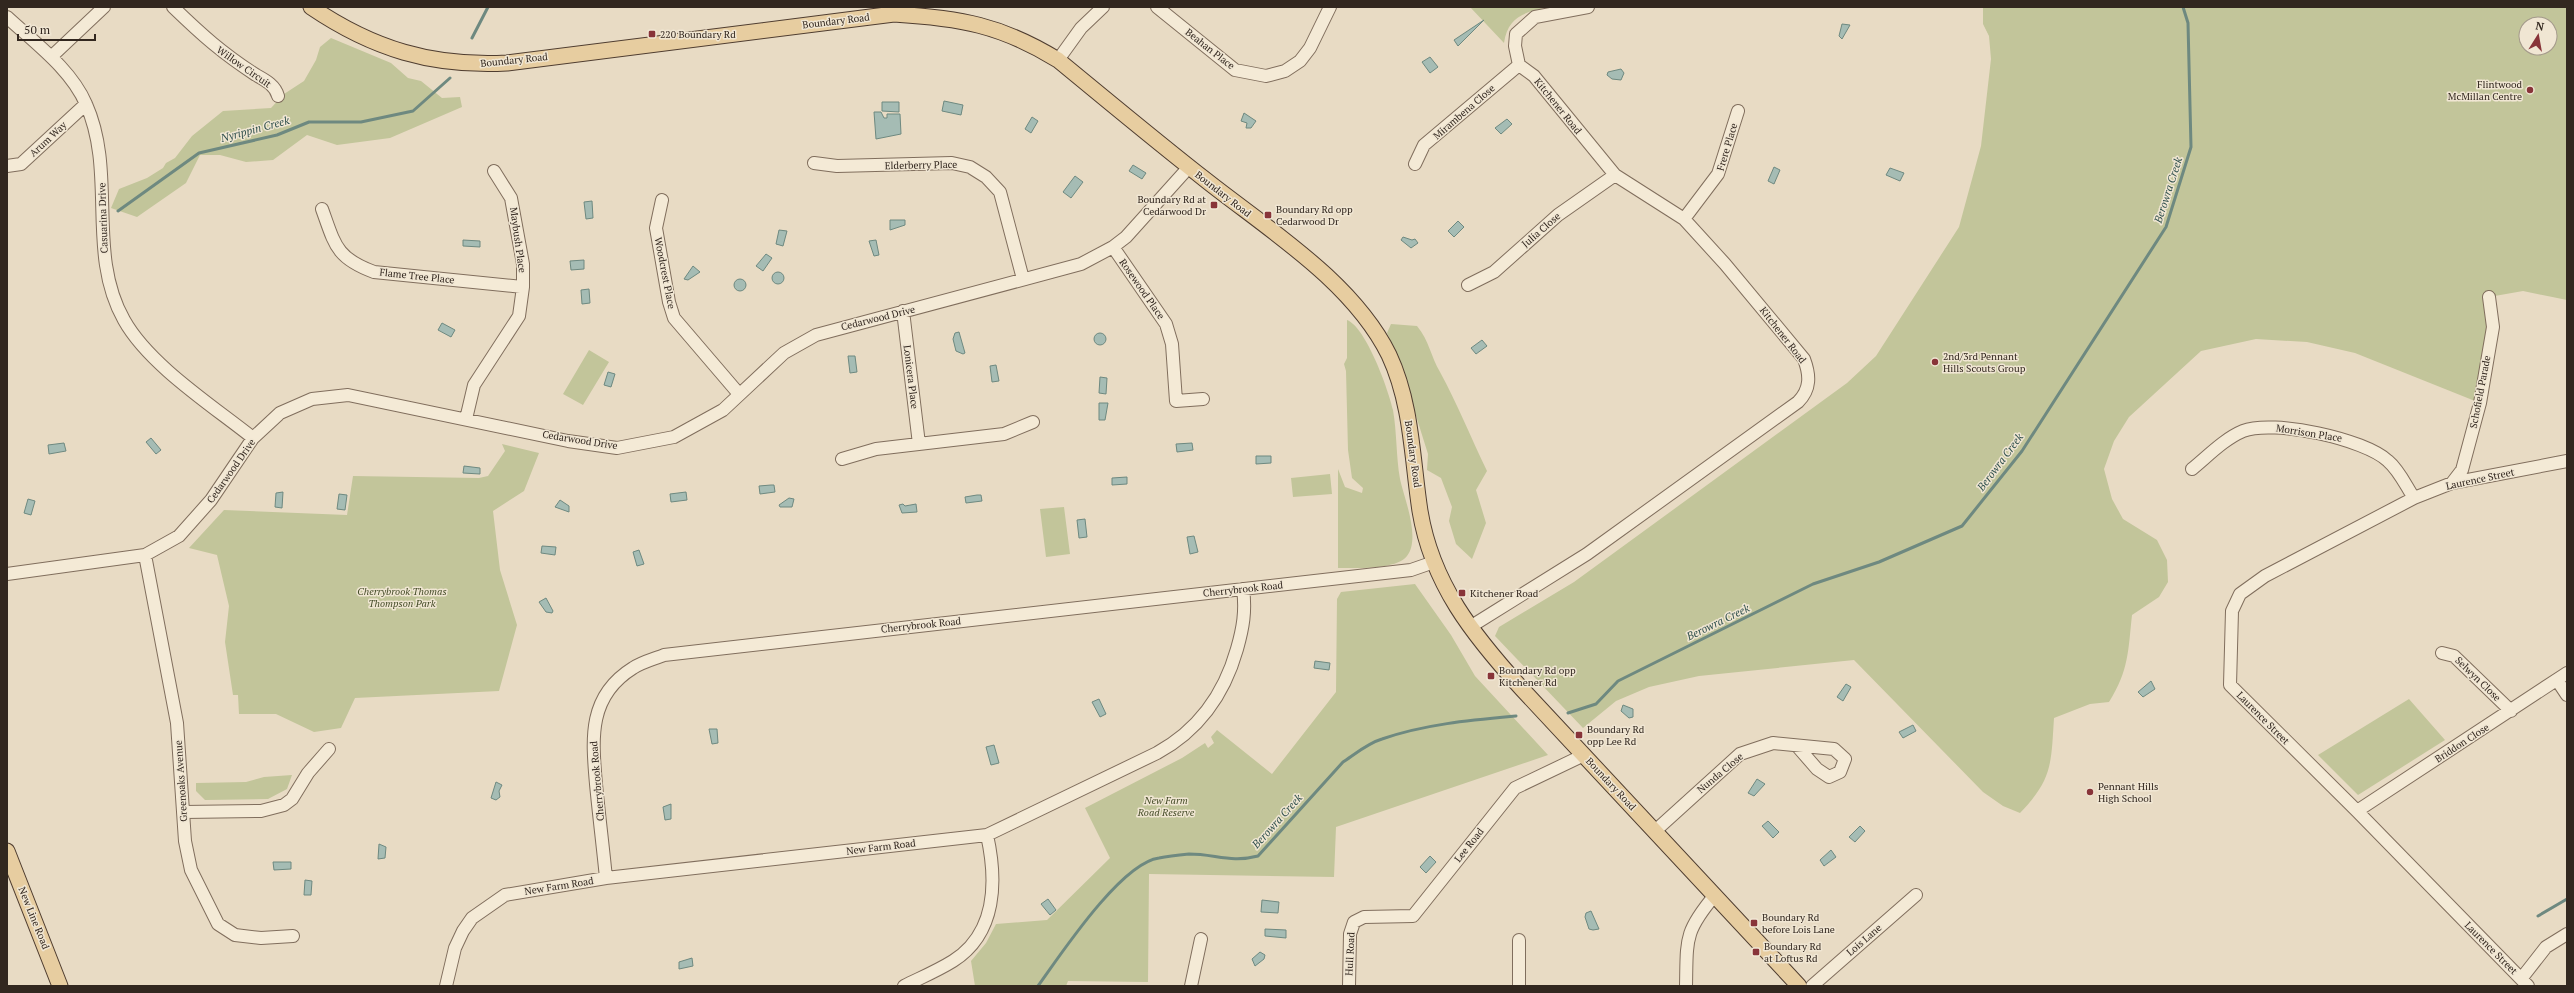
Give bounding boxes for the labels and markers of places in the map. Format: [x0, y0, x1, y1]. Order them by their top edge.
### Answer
place label: 220 Boundary Rd [660, 28, 736, 41]
marker: 220 Boundary Rd [647, 29, 657, 39]
place label: Flintwood McMillan Centre [2448, 78, 2522, 103]
marker: Flintwood McMillan Centre [2525, 85, 2535, 95]
place label: Boundary Rd at Cedarwood Dr [1137, 193, 1206, 218]
marker: Boundary Rd at Cedarwood Dr [1209, 200, 1219, 210]
place label: Boundary Rd opp Cedarwood Dr [1276, 203, 1353, 228]
marker: Boundary Rd opp Cedarwood Dr [1263, 210, 1273, 220]
place label: 2nd/3rd Pennant Hills Scouts Group [1943, 350, 2026, 375]
marker: 2nd/3rd Pennant Hills Scouts Group [1930, 357, 1940, 367]
place label: Kitchener Road [1470, 587, 1539, 600]
marker: Kitchener Road [1457, 588, 1467, 598]
place label: Boundary Rd opp Kitchener Rd [1499, 664, 1576, 689]
marker: Boundary Rd opp Kitchener Rd [1486, 671, 1496, 681]
place label: Boundary Rd opp Lee Rd [1587, 723, 1645, 748]
marker: Boundary Rd opp Lee Rd [1574, 730, 1584, 740]
place label: Pennant Hills High School [2098, 780, 2158, 805]
marker: Pennant Hills High School [2085, 787, 2095, 797]
place label: Boundary Rd before Lois Lane [1762, 911, 1835, 936]
marker: Boundary Rd before Lois Lane [1749, 918, 1759, 928]
place label: Boundary Rd at Loftus Rd [1764, 940, 1822, 965]
marker: Boundary Rd at Loftus Rd [1751, 947, 1761, 957]

